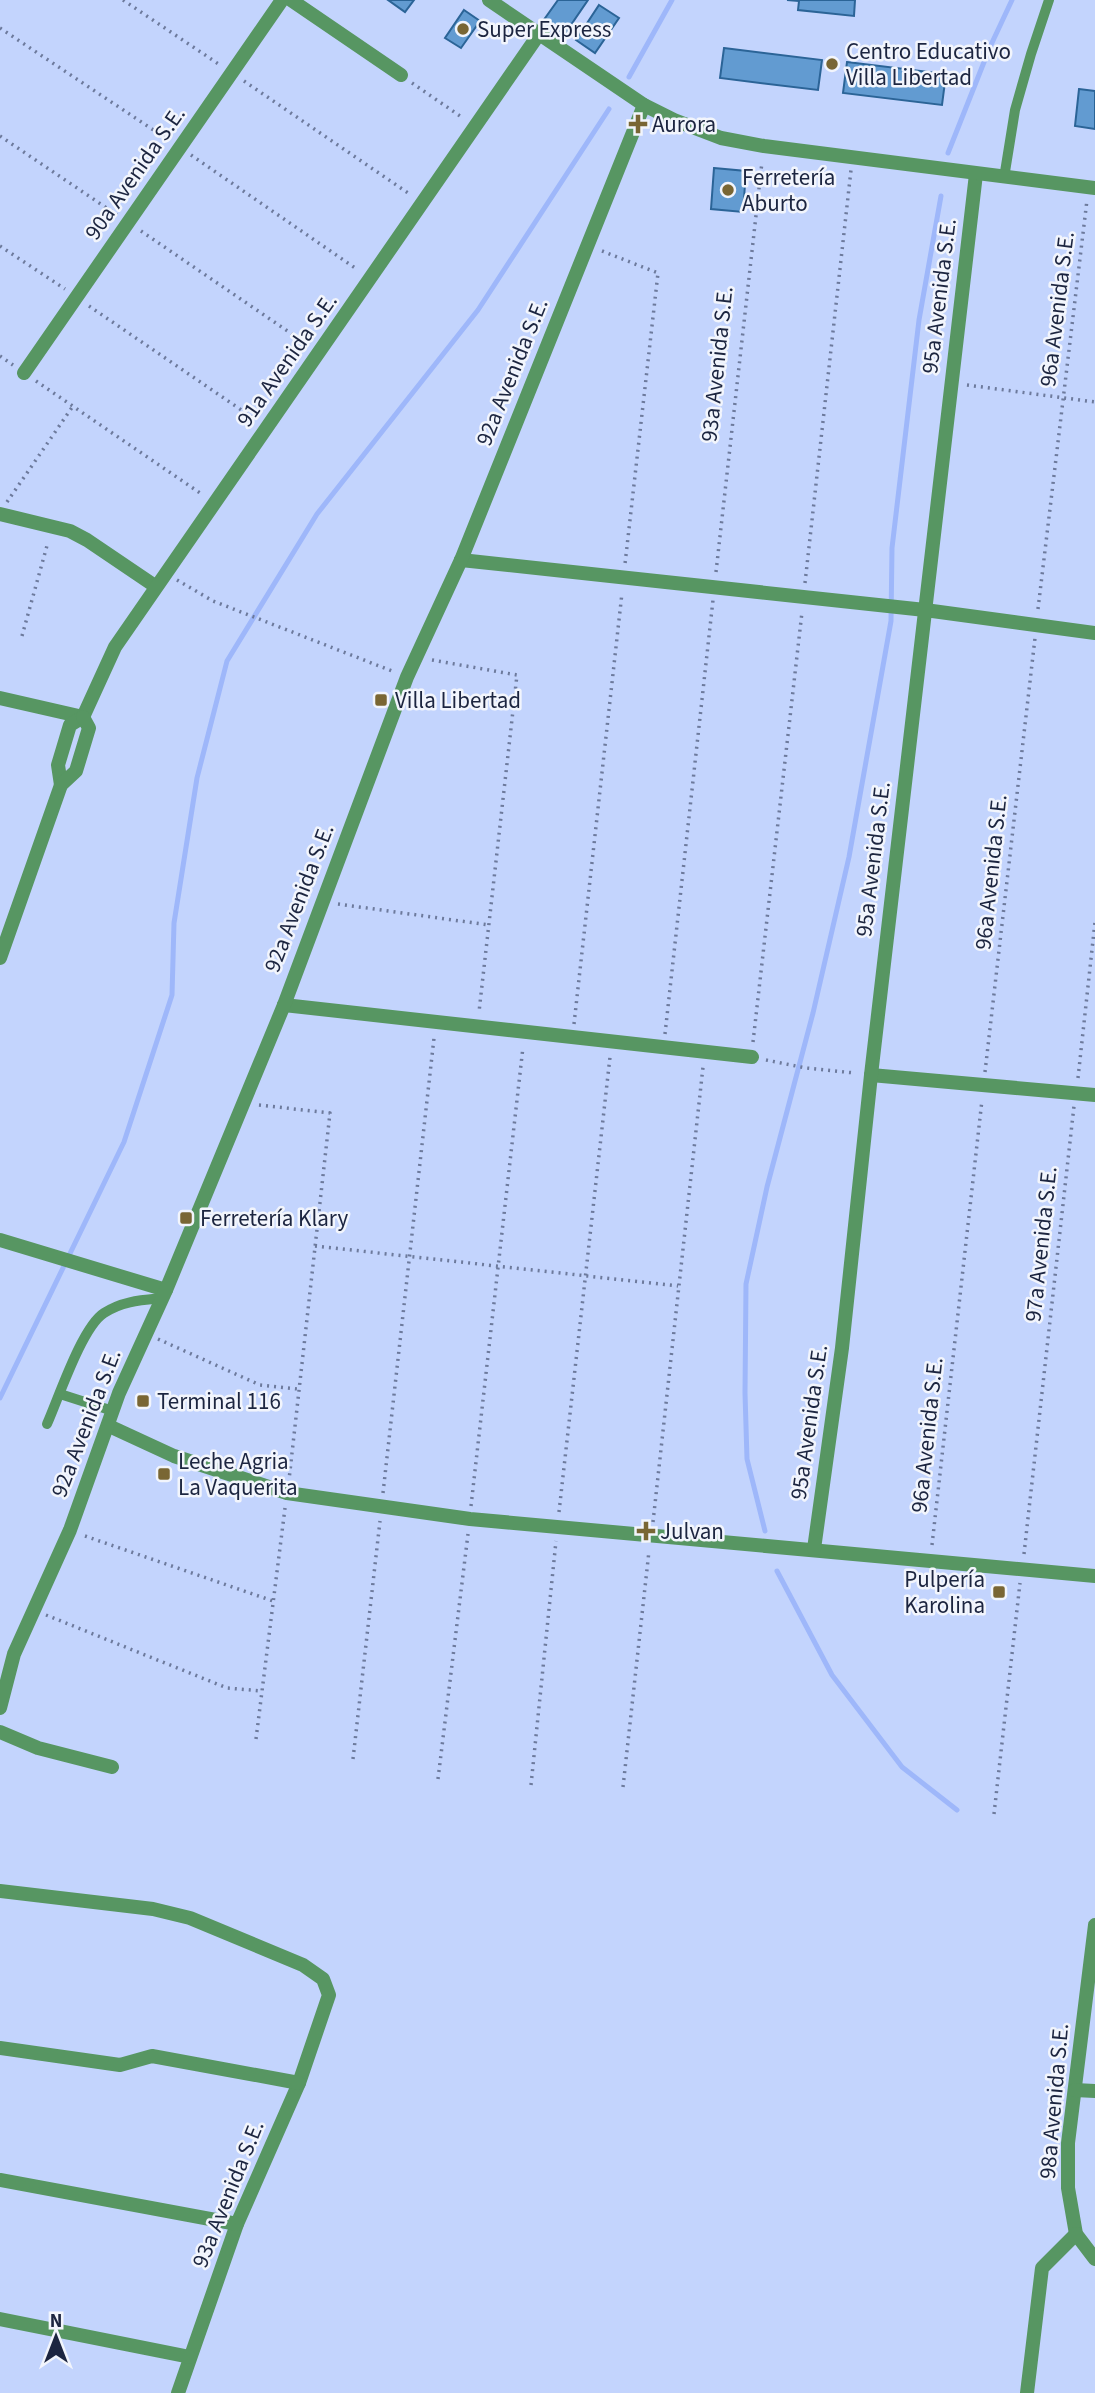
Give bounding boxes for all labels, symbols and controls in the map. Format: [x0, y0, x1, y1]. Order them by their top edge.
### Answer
place label: Super Express [477, 13, 611, 46]
marker: Super Express [455, 21, 471, 37]
place label: Centro Educativo Villa Libertad [846, 35, 1011, 94]
marker: Centro Educativo Villa Libertad [824, 56, 840, 72]
street label: 90a Avenida S.E. [77, 99, 193, 247]
place label: Aurora [652, 108, 716, 141]
marker: Aurora [630, 116, 646, 132]
place label: Ferretería Aburto [742, 161, 835, 220]
marker: Ferretería Aburto [720, 182, 736, 198]
street label: 95a Avenida S.E. [913, 216, 965, 376]
street label: 96a Avenida S.E. [1031, 229, 1083, 389]
street label: 93a Avenida S.E. [692, 284, 742, 444]
street label: 91a Avenida S.E. [229, 286, 345, 434]
street label: 92a Avenida S.E. [467, 293, 557, 451]
place label: Villa Libertad [395, 684, 521, 717]
marker: Villa Libertad [373, 692, 389, 708]
street label: 95a Avenida S.E. [847, 779, 899, 939]
street label: 96a Avenida S.E. [966, 792, 1016, 952]
street label: 92a Avenida S.E. [256, 819, 342, 977]
street label: 97a Avenida S.E. [1016, 1164, 1066, 1324]
place label: Ferretería Klary [200, 1202, 348, 1235]
marker: Ferretería Klary [178, 1210, 194, 1226]
street label: 95a Avenida S.E. [782, 1342, 836, 1502]
street label: 92a Avenida S.E. [43, 1344, 129, 1502]
street label: 96a Avenida S.E. [902, 1355, 952, 1515]
place label: Terminal 116 [157, 1385, 281, 1418]
marker: Terminal 116 [135, 1393, 151, 1409]
place label: Leche Agria La Vaquerita [178, 1445, 298, 1504]
marker: Leche Agria La Vaquerita [156, 1466, 172, 1482]
place label: Julvan [660, 1515, 724, 1548]
marker: Julvan [638, 1523, 654, 1539]
place label: Pulpería Karolina [904, 1563, 985, 1622]
marker: Pulpería Karolina [991, 1584, 1007, 1600]
street label: 98a Avenida S.E. [1031, 2022, 1077, 2180]
street label: 93a Avenida S.E. [183, 2115, 273, 2273]
north arrow [21, 2302, 91, 2372]
text: N [50, 2308, 62, 2335]

